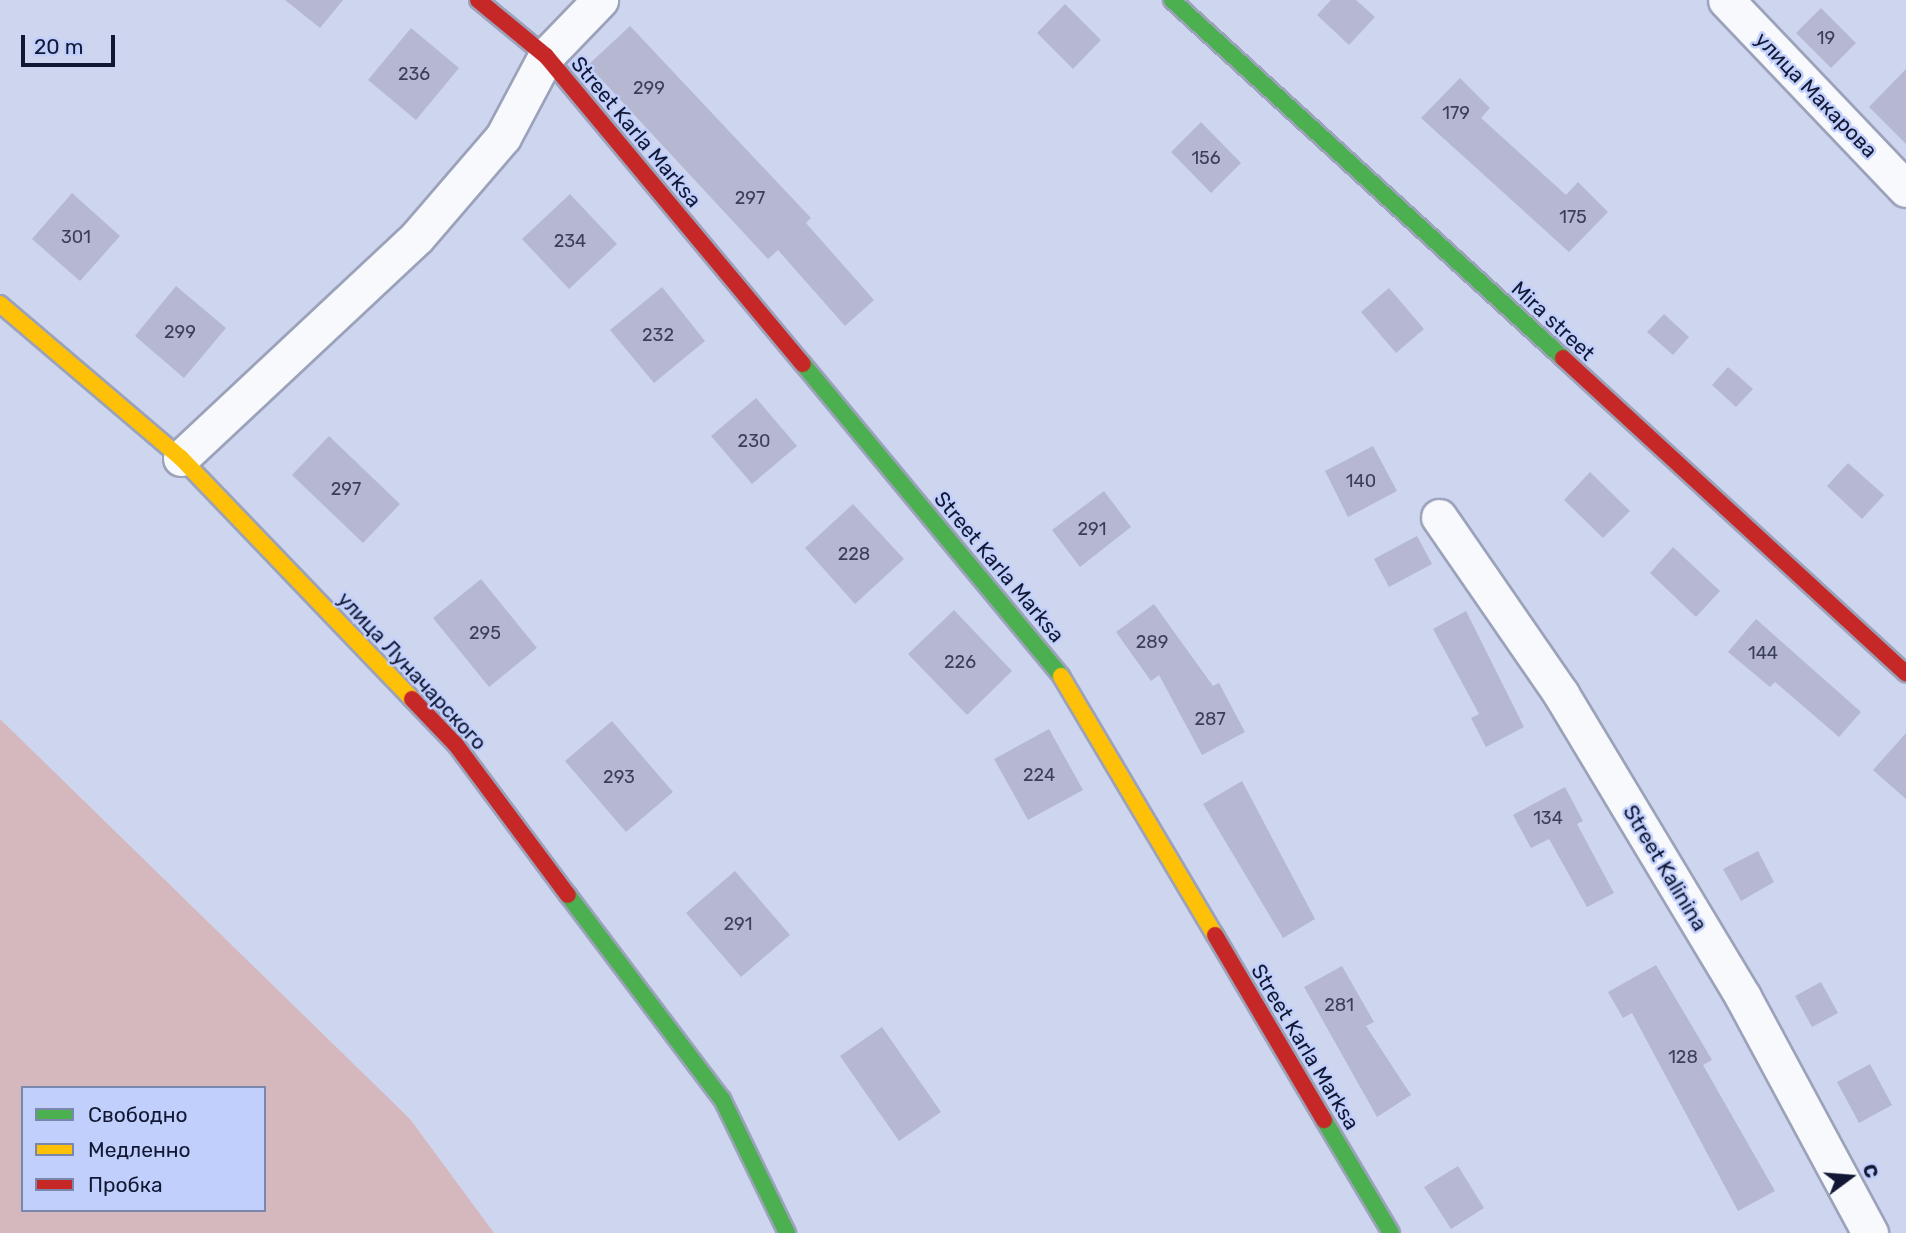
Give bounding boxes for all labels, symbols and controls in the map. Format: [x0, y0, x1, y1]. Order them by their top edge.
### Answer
scale bar [24, 21, 119, 65]
street label: улица Макарова [1750, 27, 1882, 163]
house number: 19 [1817, 27, 1835, 49]
text: 20 m [34, 34, 83, 59]
street label: Street Karla Marksa [566, 52, 706, 212]
house number: 236 [398, 63, 430, 85]
house number: 299 [633, 77, 665, 99]
house number: 179 [1442, 102, 1470, 124]
house number: 156 [1191, 147, 1221, 169]
house number: 297 [735, 187, 765, 209]
house number: 175 [1559, 206, 1587, 228]
house number: 301 [61, 226, 91, 248]
house number: 234 [554, 230, 586, 252]
street label: Mira street [1506, 276, 1600, 366]
house number: 299 [164, 321, 196, 343]
house number: 232 [642, 324, 674, 346]
house number: 230 [738, 430, 770, 452]
house number: 140 [1346, 470, 1376, 492]
house number: 297 [331, 478, 361, 500]
street label: Street Karla Marksa [929, 487, 1069, 647]
house number: 291 [1078, 518, 1106, 540]
house number: 228 [838, 543, 870, 565]
street label: улица Луначарского [332, 587, 492, 755]
house number: 295 [469, 622, 501, 644]
house number: 289 [1136, 631, 1168, 653]
house number: 144 [1748, 642, 1778, 664]
house number: 226 [944, 651, 976, 673]
house number: 287 [1194, 708, 1226, 730]
house number: 224 [1023, 764, 1055, 786]
house number: 293 [603, 766, 635, 788]
street label: Street Kalinina [1618, 801, 1712, 935]
house number: 134 [1533, 807, 1563, 829]
house number: 291 [724, 913, 752, 935]
street label: Street Karla Marksa [1246, 960, 1364, 1134]
house number: 281 [1324, 994, 1354, 1016]
house number: 128 [1668, 1046, 1698, 1068]
legend [21, 1086, 266, 1212]
text: Свободно [88, 1102, 188, 1127]
text: Медленно [88, 1137, 191, 1162]
north arrow [1815, 1142, 1885, 1212]
text: С [1858, 1161, 1884, 1181]
text: Пробка [88, 1172, 163, 1197]

